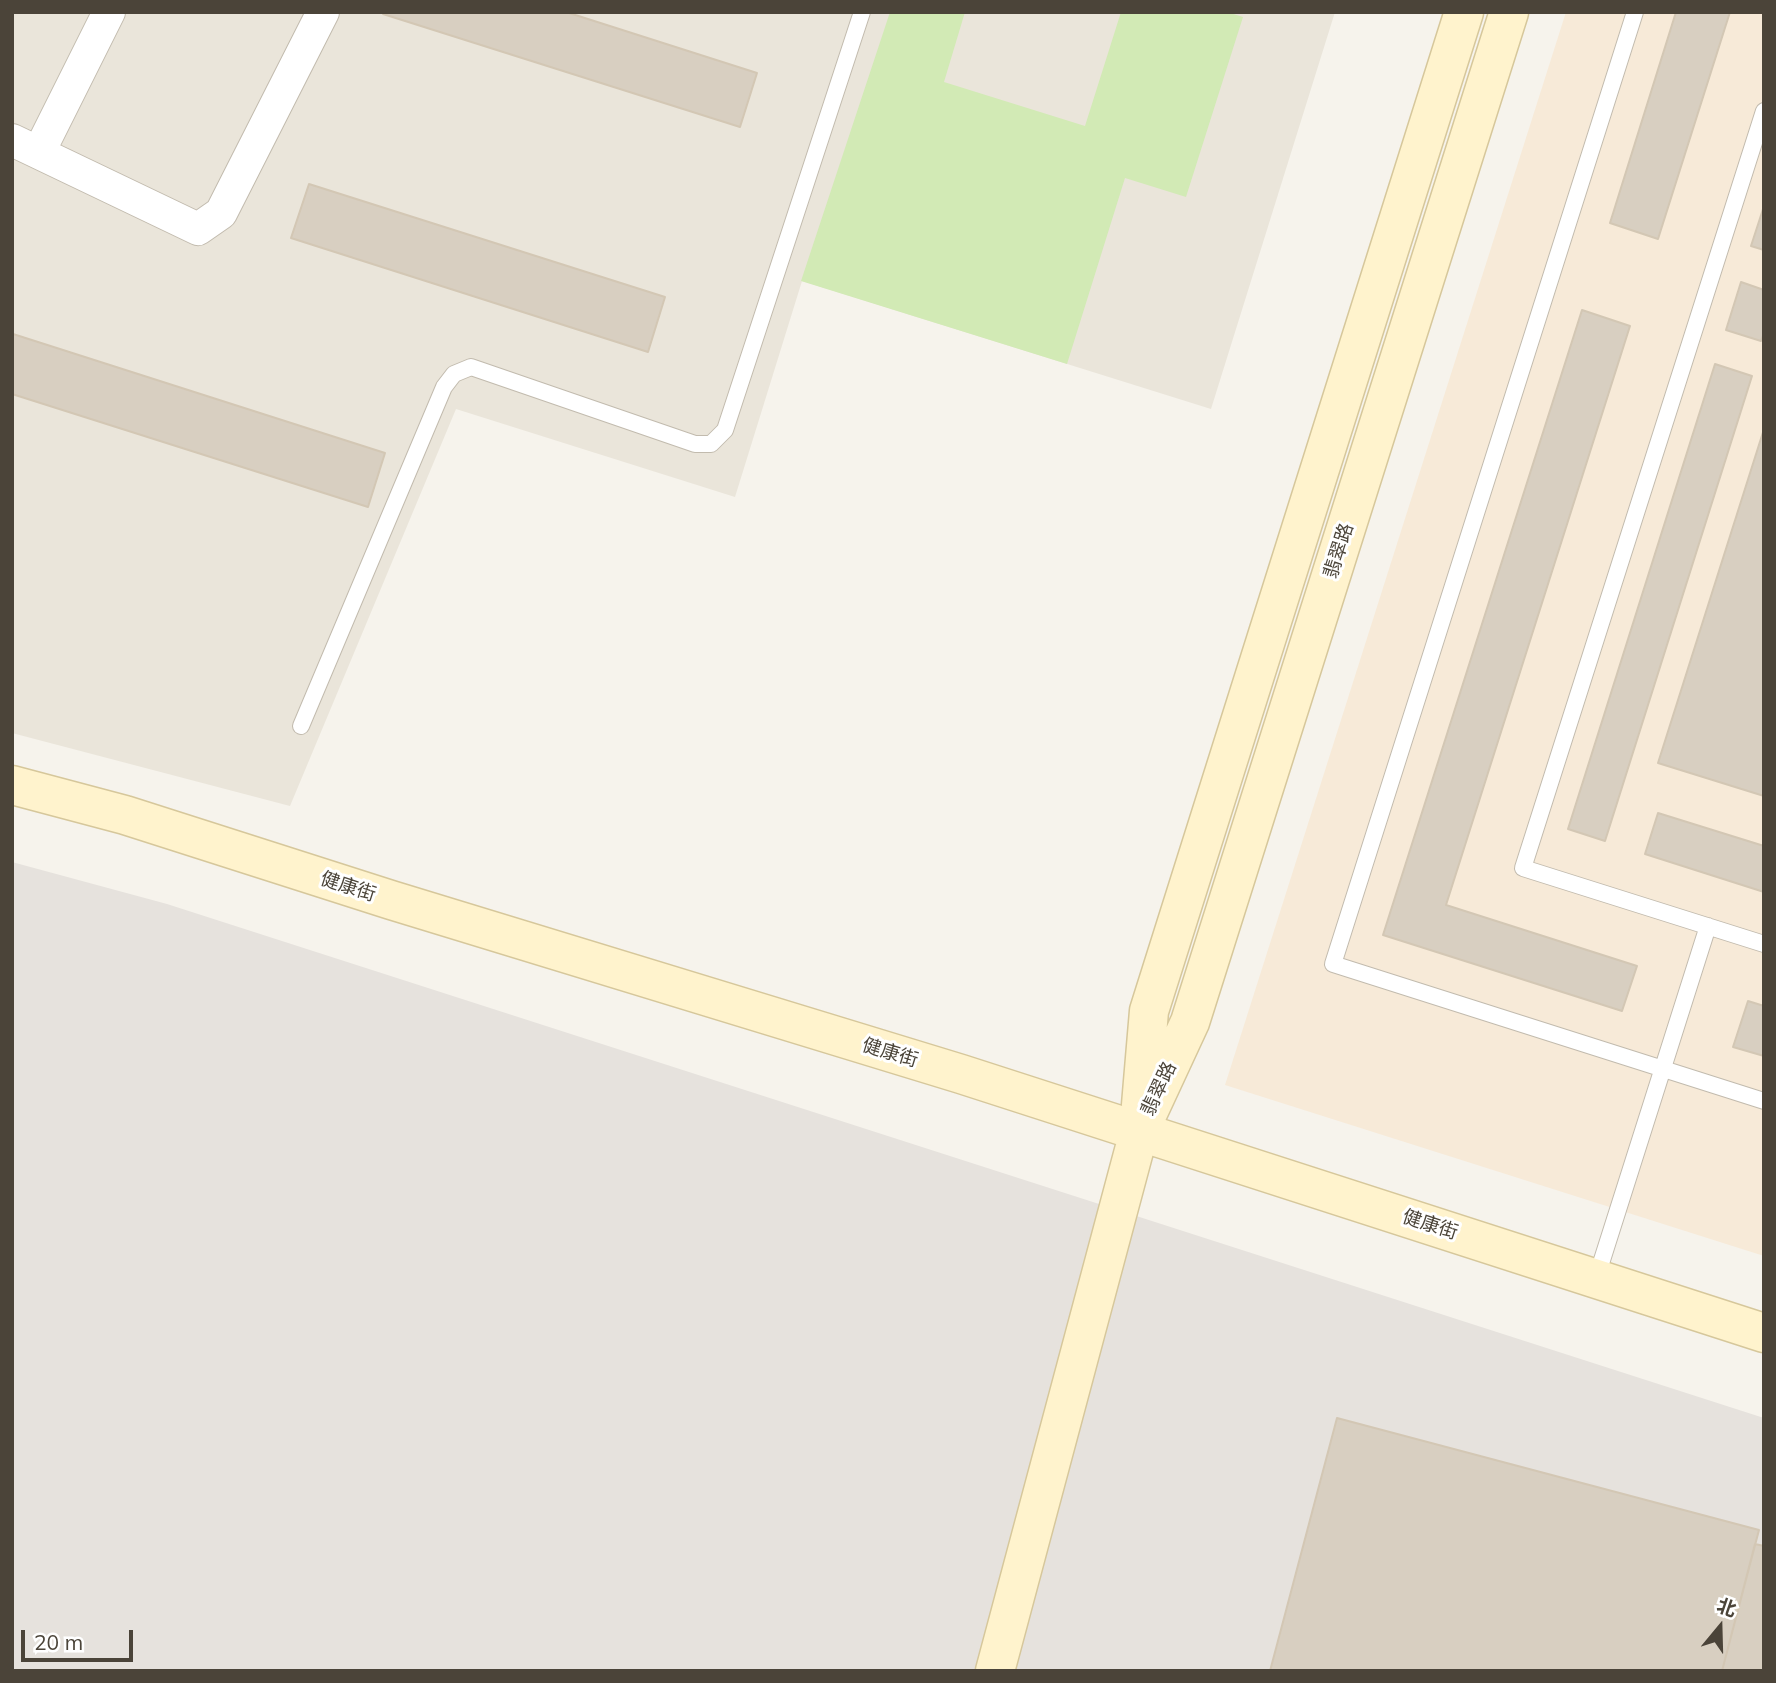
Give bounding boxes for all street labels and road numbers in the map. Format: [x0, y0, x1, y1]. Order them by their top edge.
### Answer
street label: 翡翠路 [1319, 520, 1359, 582]
street label: 健康街 [317, 867, 379, 907]
street label: 健康街 [859, 1034, 921, 1072]
street label: 翡翠路 [1137, 1058, 1181, 1120]
street label: 健康街 [1399, 1205, 1461, 1245]

